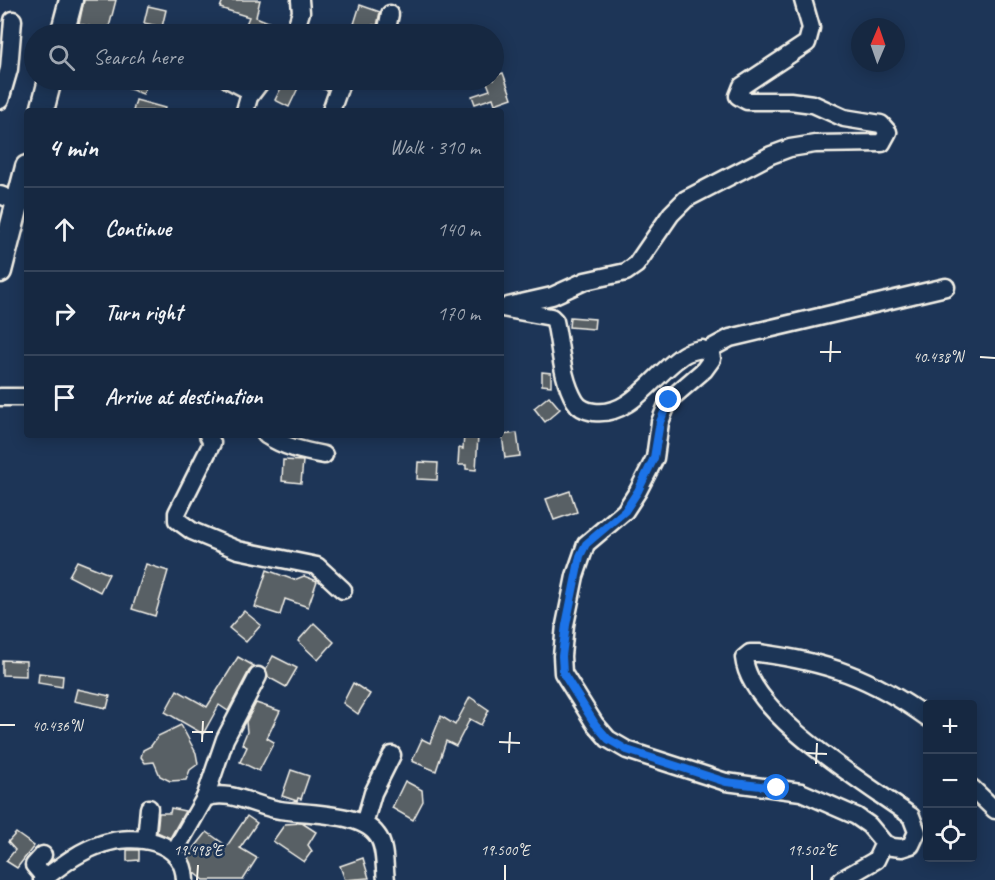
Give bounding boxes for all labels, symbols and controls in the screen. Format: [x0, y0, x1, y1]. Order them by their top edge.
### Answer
north arrow [851, 18, 905, 72]
search box [24, 24, 504, 90]
icon: search [45, 41, 78, 74]
text: Search here [93, 43, 183, 71]
text: 4 min [48, 131, 98, 164]
text: Walk · 310 m [390, 135, 480, 160]
icon: ahead [48, 213, 81, 246]
text: Continue [105, 215, 171, 243]
text: 140 m [437, 217, 480, 242]
icon: right [48, 297, 81, 330]
text: Turn right [105, 299, 182, 327]
text: 170 m [437, 301, 480, 326]
text: 40.438°N [913, 348, 966, 367]
icon: arrive [48, 381, 81, 414]
text: Arrive at destination [105, 383, 262, 411]
route end [655, 386, 681, 412]
map controls [923, 700, 977, 862]
button: + [923, 700, 977, 754]
text: 40.436°N [32, 717, 85, 736]
button: − [923, 754, 977, 808]
route start [763, 774, 789, 800]
button: locate [923, 808, 977, 862]
text: 19.498°E [174, 841, 225, 860]
text: 19.500°E [481, 841, 532, 860]
text: 19.502°E [788, 841, 839, 860]

